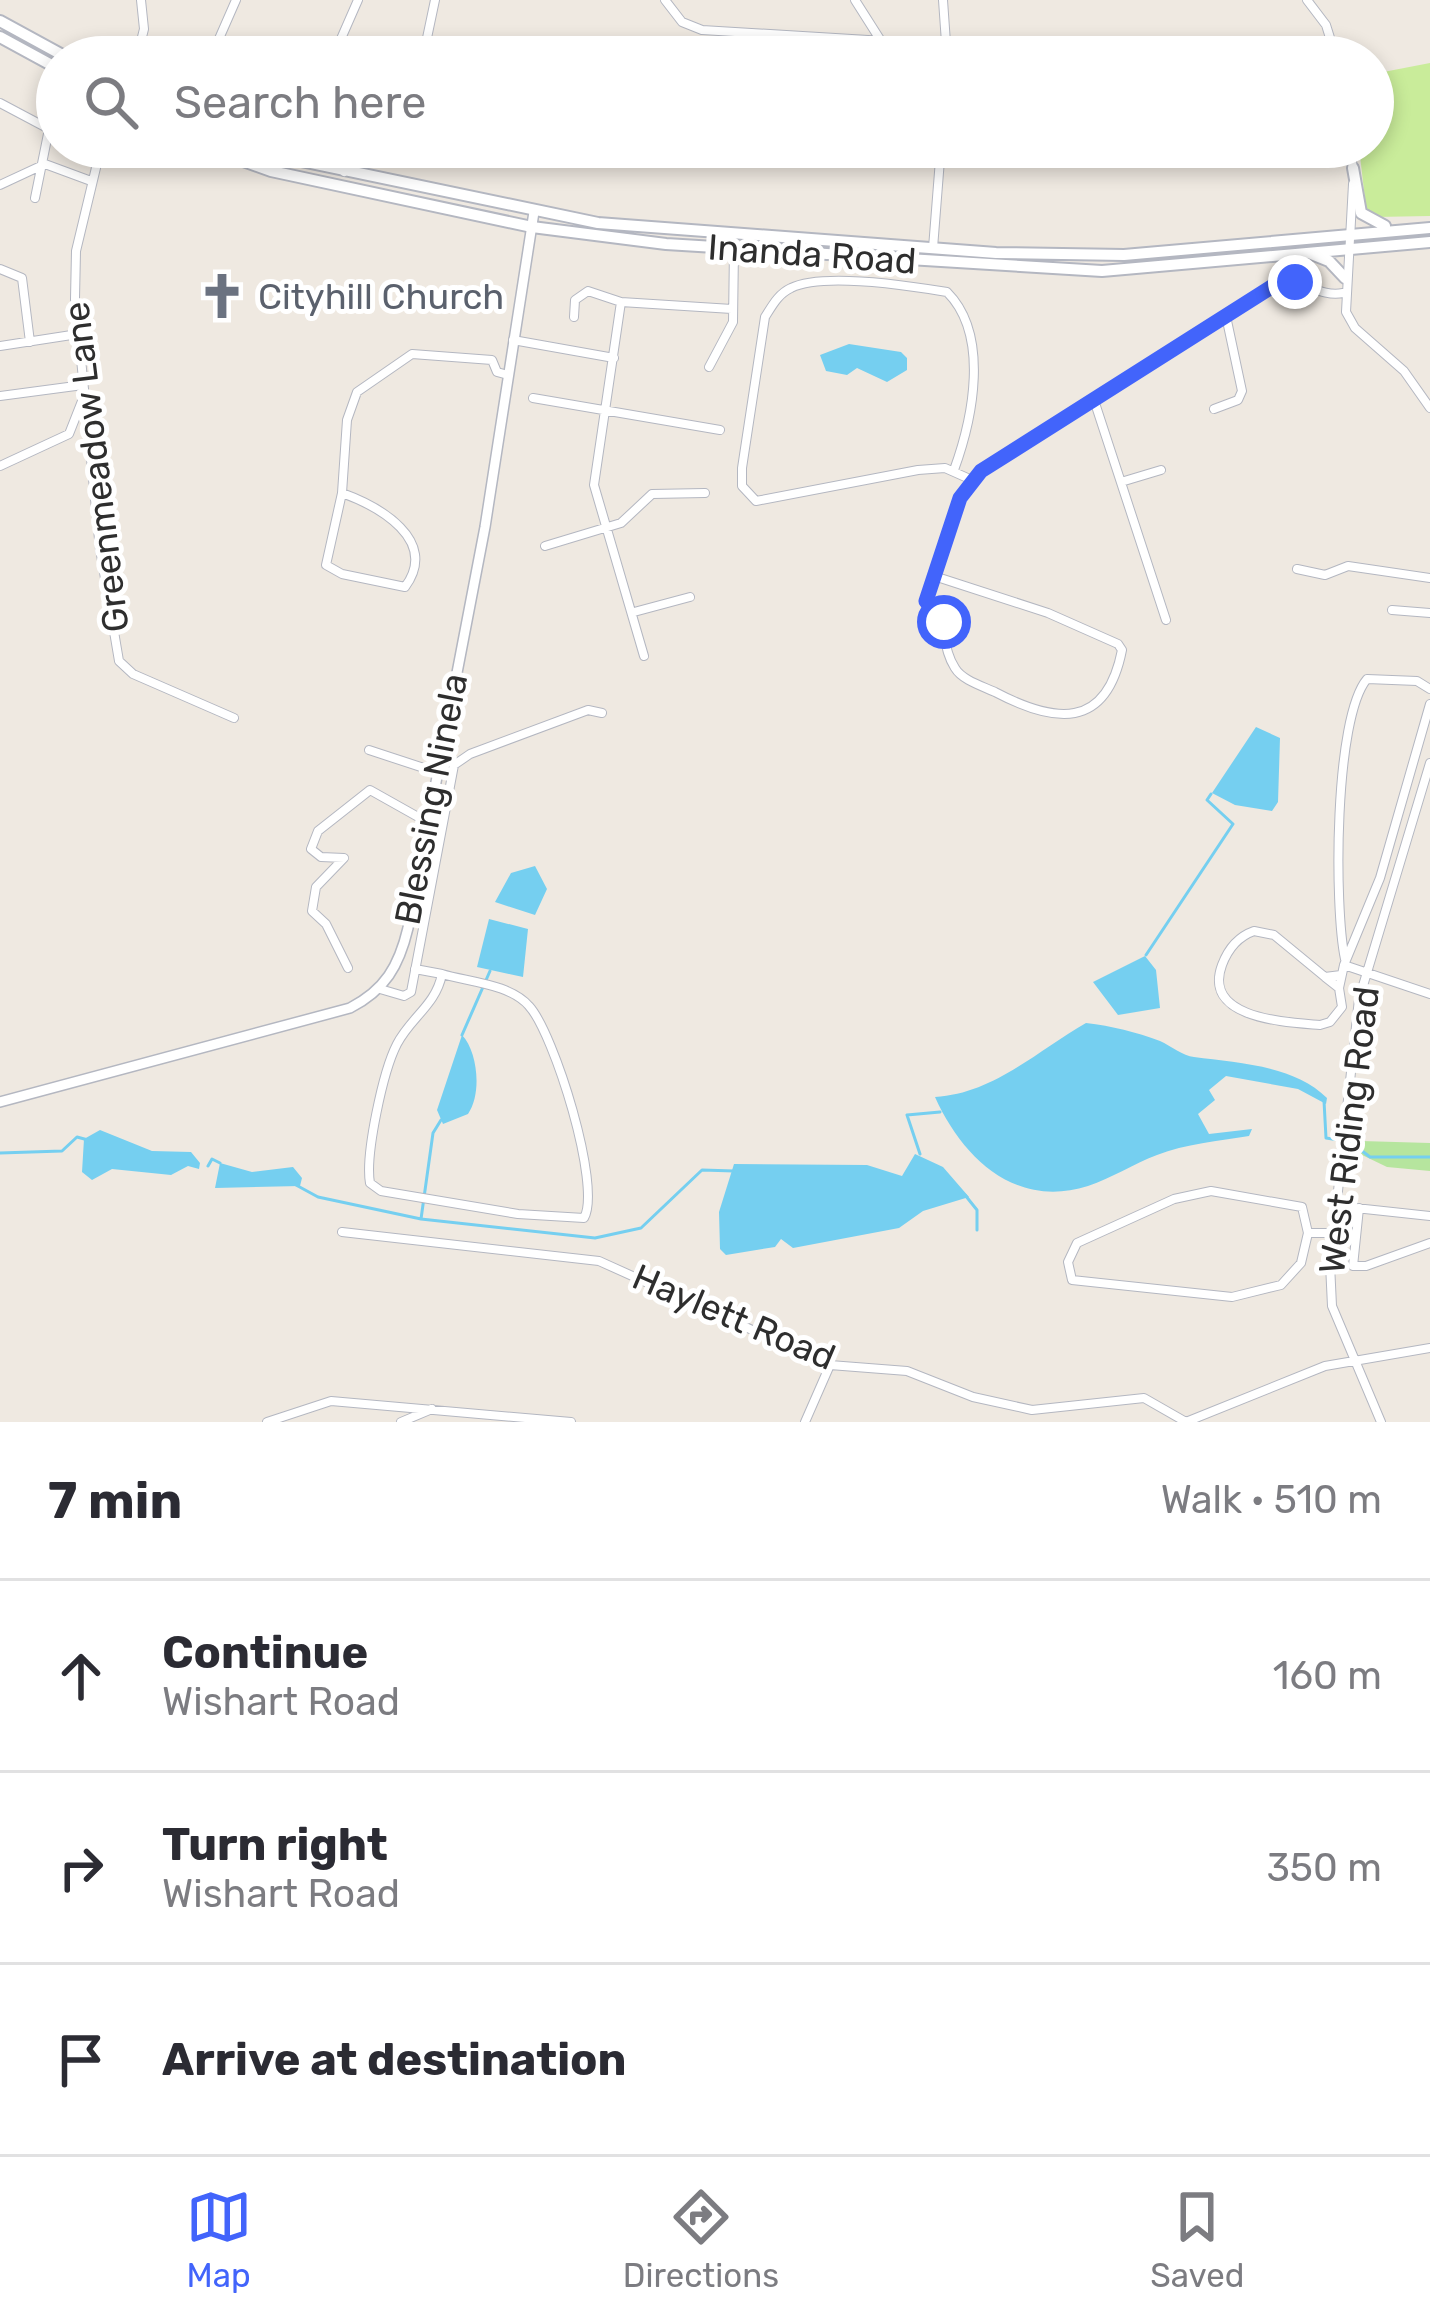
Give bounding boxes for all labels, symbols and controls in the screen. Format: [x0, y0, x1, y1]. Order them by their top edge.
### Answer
search box [36, 36, 1394, 168]
icon: search [78, 69, 144, 135]
text: Search here [174, 76, 426, 129]
street label: Inanda Road [706, 225, 918, 283]
route end [1268, 255, 1322, 309]
church icon: Cityhill Church [197, 271, 247, 321]
place label: Cityhill Church [258, 275, 504, 318]
street label: Greenmeadow Lane [54, 299, 138, 635]
route start [917, 595, 971, 649]
street label: Blessing Ninela [386, 670, 476, 928]
street label: West Riding Road [1310, 984, 1388, 1276]
street label: Haylett Road [626, 1255, 842, 1379]
text: 7 min [48, 1470, 182, 1531]
text: Walk · 510 m [1161, 1477, 1382, 1523]
text: Continue [162, 1626, 368, 1679]
icon: ahead [48, 1643, 114, 1709]
text: 160 m [1273, 1653, 1382, 1699]
text: Wishart Road [162, 1679, 400, 1725]
text: Turn right [162, 1818, 388, 1871]
icon: right [48, 1835, 114, 1901]
text: 350 m [1266, 1845, 1382, 1891]
text: Wishart Road [162, 1871, 400, 1917]
icon: arrive [48, 2027, 114, 2093]
text: Arrive at destination [162, 2033, 627, 2086]
tab: Map [186, 2184, 252, 2295]
tab: Directions [623, 2184, 779, 2295]
tab: Saved [1150, 2184, 1244, 2295]

